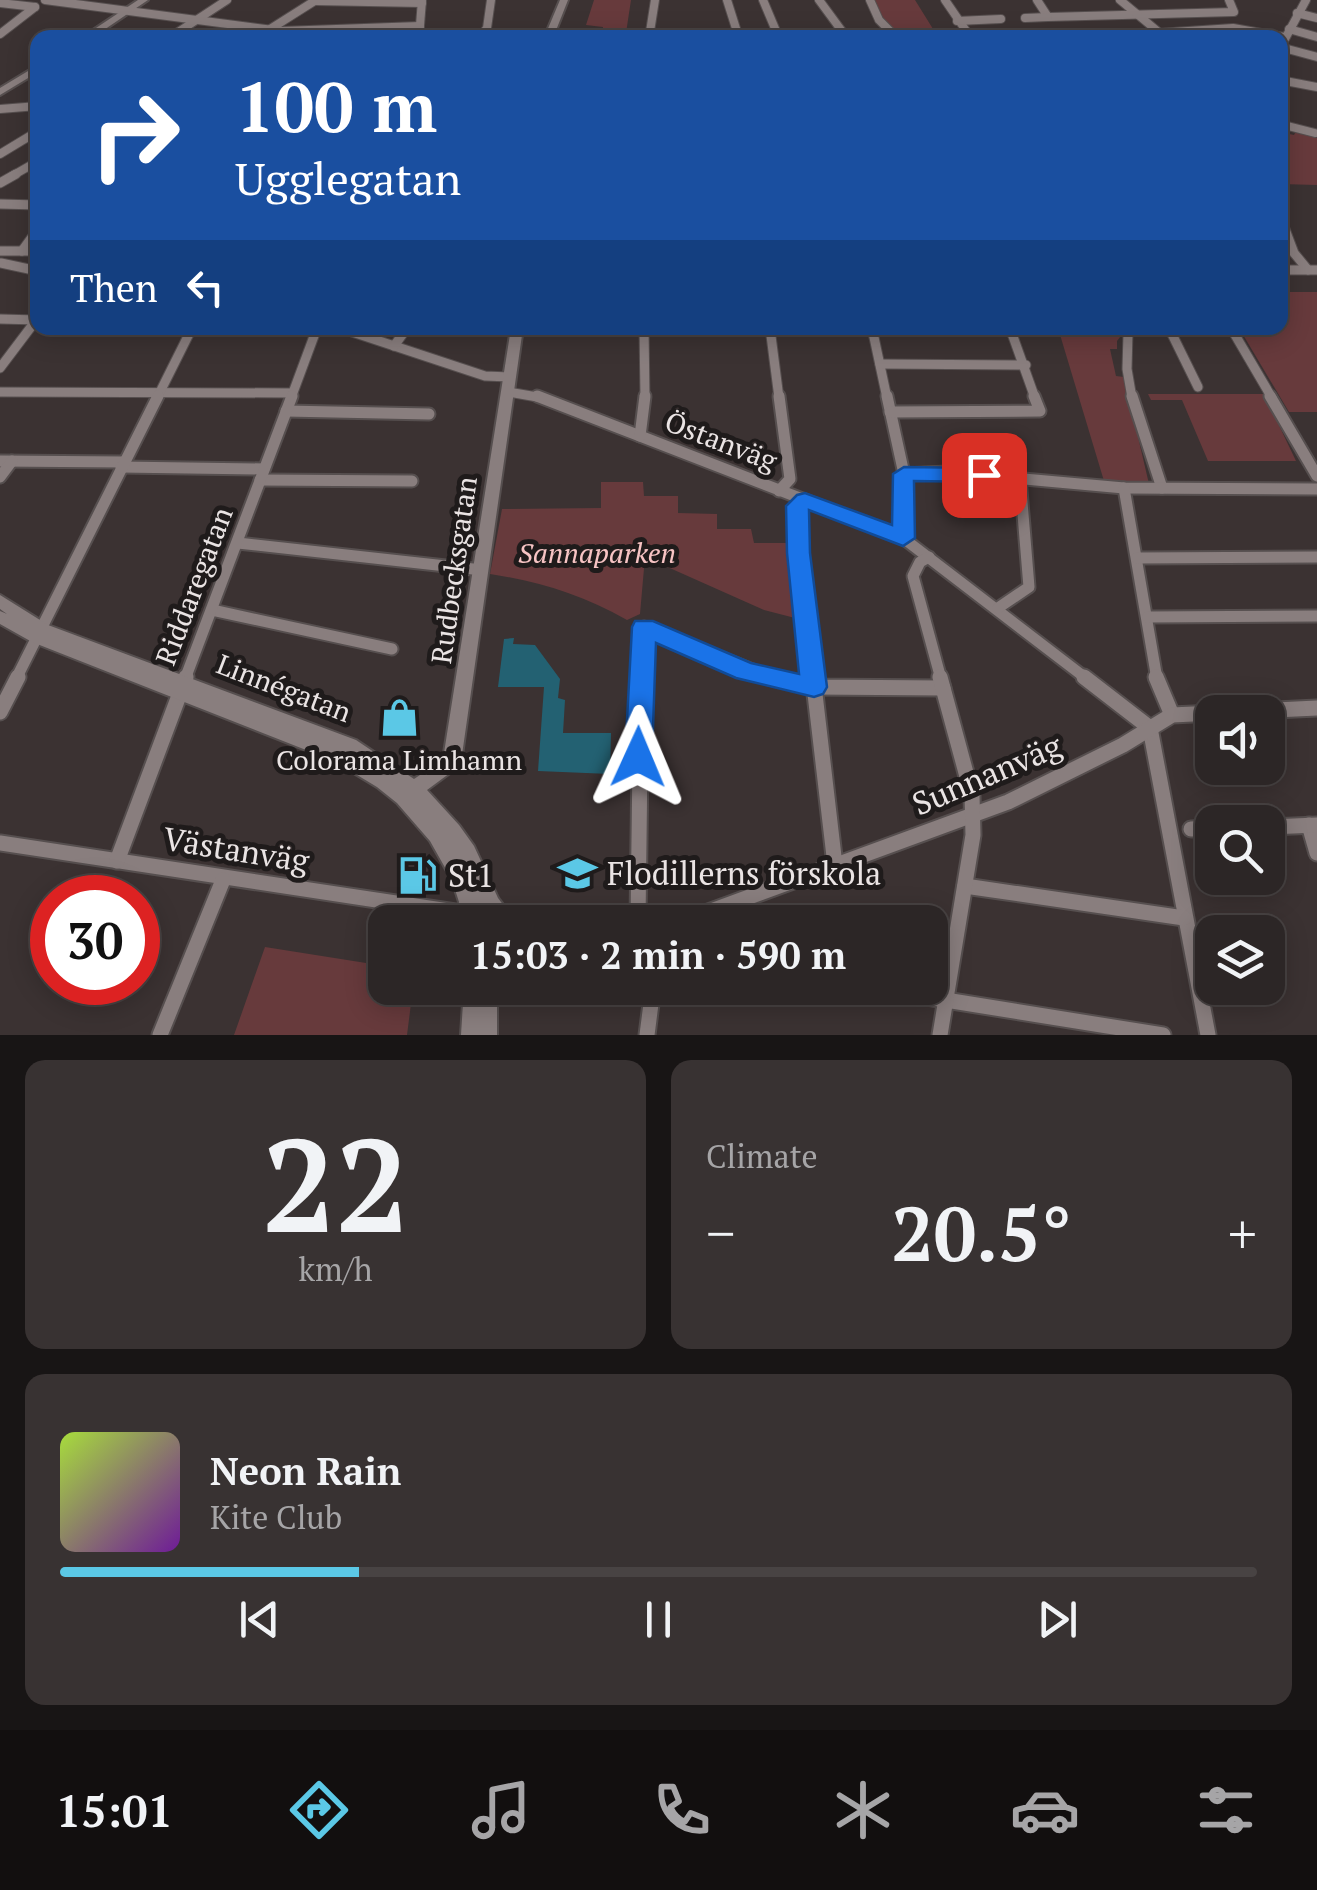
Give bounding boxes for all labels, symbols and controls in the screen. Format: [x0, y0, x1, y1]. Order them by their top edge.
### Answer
text: 100 m [235, 59, 437, 152]
icon: right [70, 70, 200, 200]
text: Ugglegatan [235, 148, 461, 208]
icon: left [178, 260, 233, 315]
text: Then [70, 263, 158, 313]
street label: Östanväg [660, 402, 784, 479]
pin [942, 433, 1027, 518]
icon: arrive [957, 448, 1012, 503]
street label: Rudbecksgatan [422, 474, 485, 666]
street label: Riddaregatan [146, 501, 241, 670]
park label: Sannaparken [518, 534, 676, 571]
street label: Linnégatan [212, 645, 357, 730]
map controls [1195, 695, 1285, 1005]
button: sound [1195, 695, 1285, 785]
shop icon: Colorama Limhamn [378, 696, 420, 738]
position arrow [586, 705, 690, 809]
street label: Sunnanväg [906, 723, 1069, 824]
place label: Colorama Limhamn [276, 741, 522, 778]
button: search [1195, 805, 1285, 895]
street label: Västanväg [160, 817, 313, 881]
place label: Flodillerns förskola [607, 852, 881, 894]
school or university icon: Flodillerns förskola [556, 853, 598, 895]
place label: St1 [448, 854, 494, 896]
fuel station icon: St1 [397, 855, 439, 897]
speed limit sign: 30 [30, 875, 160, 1005]
button: layers [1195, 915, 1285, 1005]
text: 15:03 · 2 min · 590 m [470, 930, 846, 980]
text: 22 [262, 1097, 409, 1269]
text: Climate [706, 1135, 818, 1177]
text: 20.5° [891, 1183, 1072, 1282]
text: − [706, 1196, 735, 1269]
text: + [1228, 1196, 1257, 1269]
text: km/h [299, 1248, 372, 1290]
text: Neon Rain [210, 1446, 401, 1496]
text: Kite Club [210, 1496, 342, 1538]
icon: previous [232, 1592, 287, 1647]
icon: pause [631, 1592, 686, 1647]
icon: next [1030, 1592, 1085, 1647]
icon: directions [284, 1775, 354, 1845]
icon: music [466, 1775, 536, 1845]
icon: phone [647, 1775, 717, 1845]
icon: climate [828, 1775, 898, 1845]
icon: car [1010, 1775, 1080, 1845]
icon: filters [1191, 1775, 1261, 1845]
text: 15:01 [56, 1780, 173, 1840]

